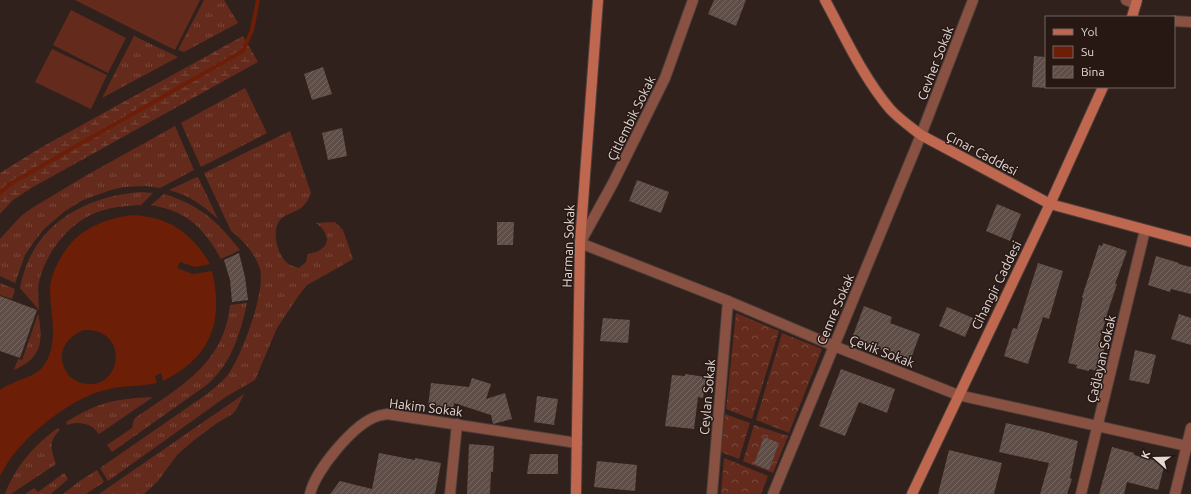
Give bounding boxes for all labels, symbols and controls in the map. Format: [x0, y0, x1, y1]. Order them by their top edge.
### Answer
legend [1045, 16, 1175, 88]
street label: Cevher Sokak [914, 24, 956, 102]
text: Yol [1081, 25, 1098, 38]
text: Su [1081, 45, 1094, 58]
text: Bina [1081, 65, 1105, 78]
street label: Çitlembik Sokak [604, 73, 658, 163]
street label: Çınar Caddesi [944, 128, 1020, 178]
street label: Harman Sokak [560, 204, 576, 288]
street label: Cihangir Caddesi [968, 238, 1024, 332]
street label: Cemre Sokak [814, 271, 856, 347]
street label: Çağlayan Sokak [1084, 313, 1118, 404]
street label: Çevik Sokak [848, 332, 917, 370]
street label: Ceylan Sokak [697, 358, 717, 436]
street label: Hakim Sokak [388, 396, 464, 419]
north arrow [1135, 438, 1175, 478]
text: K [1139, 448, 1153, 460]

